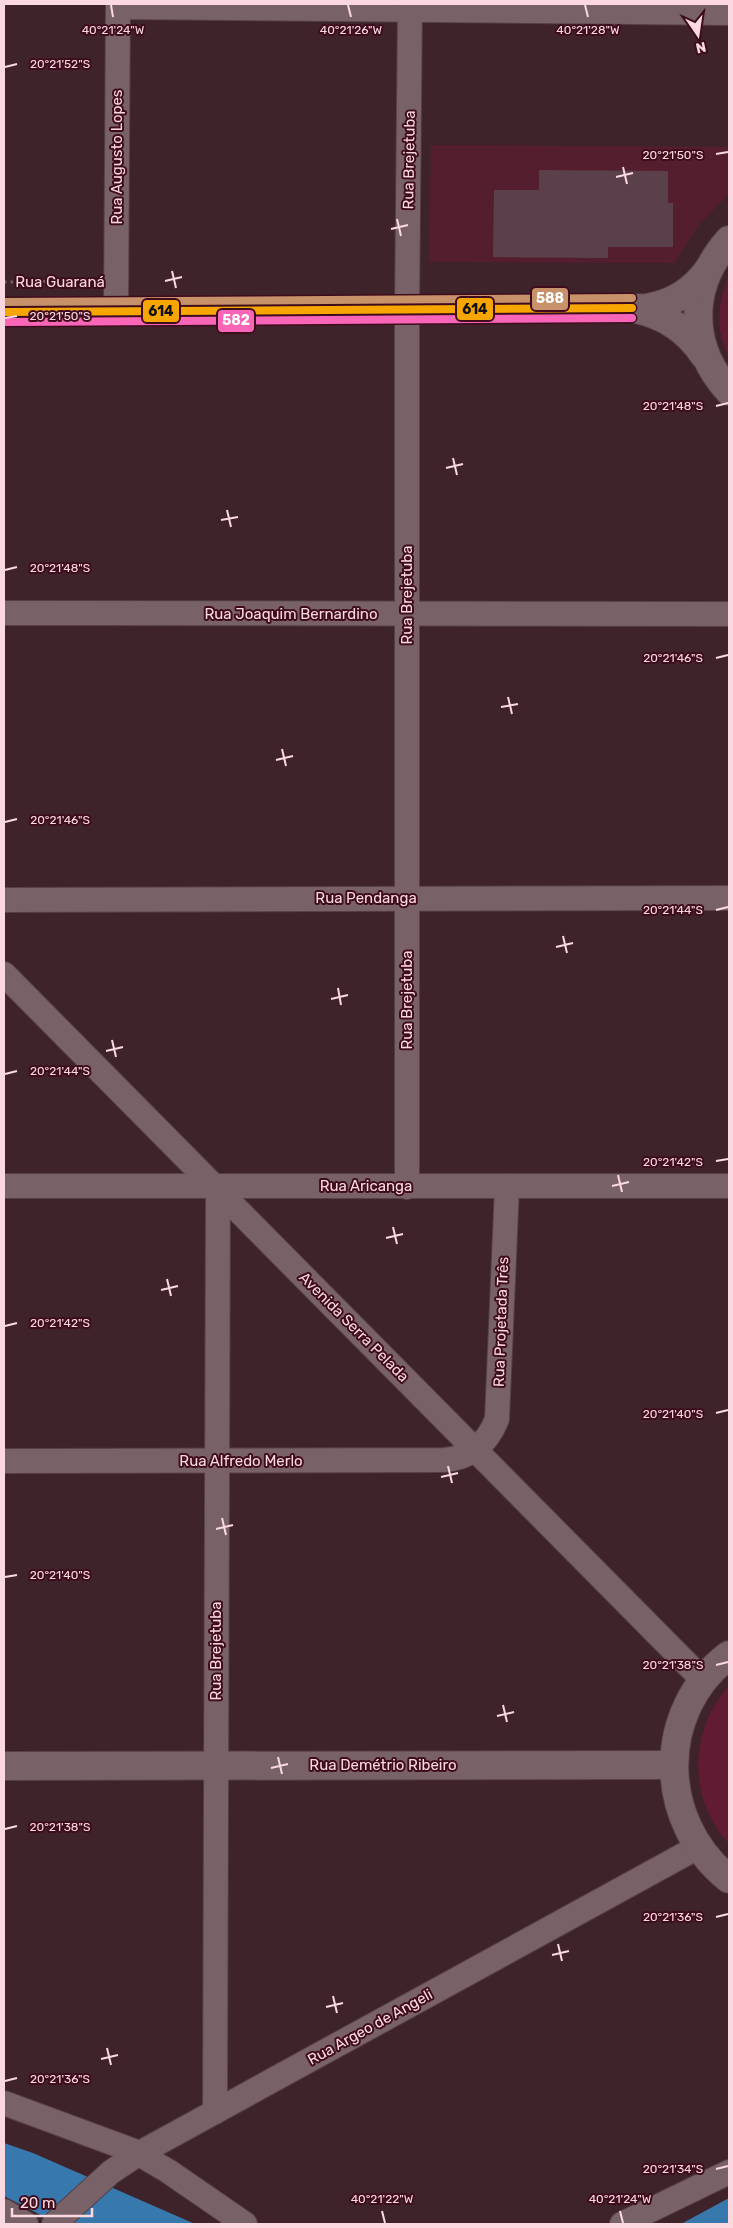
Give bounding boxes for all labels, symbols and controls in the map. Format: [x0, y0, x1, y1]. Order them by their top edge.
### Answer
north arrow [673, 10, 723, 60]
text: 40°21'24"W [82, 23, 145, 37]
text: 40°21'26"W [320, 23, 383, 37]
text: 40°21'28"W [556, 23, 620, 37]
text: N [694, 38, 708, 57]
text: 20°21'52"S [30, 57, 90, 71]
street label: Rua Augusto Lopes [108, 89, 126, 225]
street label: Rua Brejetuba [399, 110, 419, 210]
text: 20°21'50"S [643, 148, 703, 162]
street label: Rua Guaraná [15, 273, 105, 291]
line badge: 588 [531, 287, 569, 311]
text: 588 [536, 290, 564, 307]
line badge: 614 [456, 297, 494, 321]
line badge: 614 [142, 299, 180, 323]
text: 614 [462, 301, 488, 318]
text: 614 [148, 303, 174, 320]
text: 20°21'50"S [30, 309, 90, 323]
line badge: 582 [217, 309, 255, 333]
text: 582 [222, 312, 250, 329]
text: 20°21'48"S [643, 399, 703, 413]
street label: Rua Brejetuba [398, 545, 416, 645]
text: 20°21'48"S [30, 561, 90, 575]
street label: Rua Joaquim Bernardino [204, 605, 378, 623]
text: 20°21'46"S [643, 651, 703, 665]
text: 20°21'46"S [30, 813, 90, 827]
street label: Rua Pendanga [315, 889, 417, 907]
text: 20°21'44"S [643, 903, 703, 917]
street label: Rua Brejetuba [398, 950, 416, 1050]
text: 20°21'44"S [30, 1064, 90, 1078]
text: 20°21'42"S [643, 1155, 703, 1169]
street label: Rua Aricanga [320, 1177, 412, 1195]
street label: Rua Projetada Três [490, 1256, 512, 1388]
street label: Avenida Serra Pelada [295, 1268, 413, 1386]
text: 20°21'42"S [30, 1316, 90, 1330]
text: 20°21'40"S [643, 1407, 703, 1421]
street label: Rua Alfredo Merlo [179, 1452, 303, 1470]
text: 20°21'40"S [30, 1568, 90, 1582]
street label: Rua Brejetuba [207, 1601, 225, 1701]
text: 20°21'38"S [643, 1658, 703, 1672]
street label: Rua Demétrio Ribeiro [309, 1756, 457, 1774]
text: 20°21'38"S [30, 1820, 90, 1834]
text: 20°21'36"S [643, 1910, 703, 1924]
street label: Rua Argeo de Angeli [304, 1985, 436, 2069]
text: 20°21'36"S [30, 2072, 90, 2086]
text: 20°21'34"S [643, 2162, 703, 2176]
scale bar [12, 2186, 92, 2218]
text: 40°21'22"W [351, 2192, 414, 2206]
text: 40°21'24"W [589, 2192, 652, 2206]
text: 20 m [20, 2194, 55, 2212]

